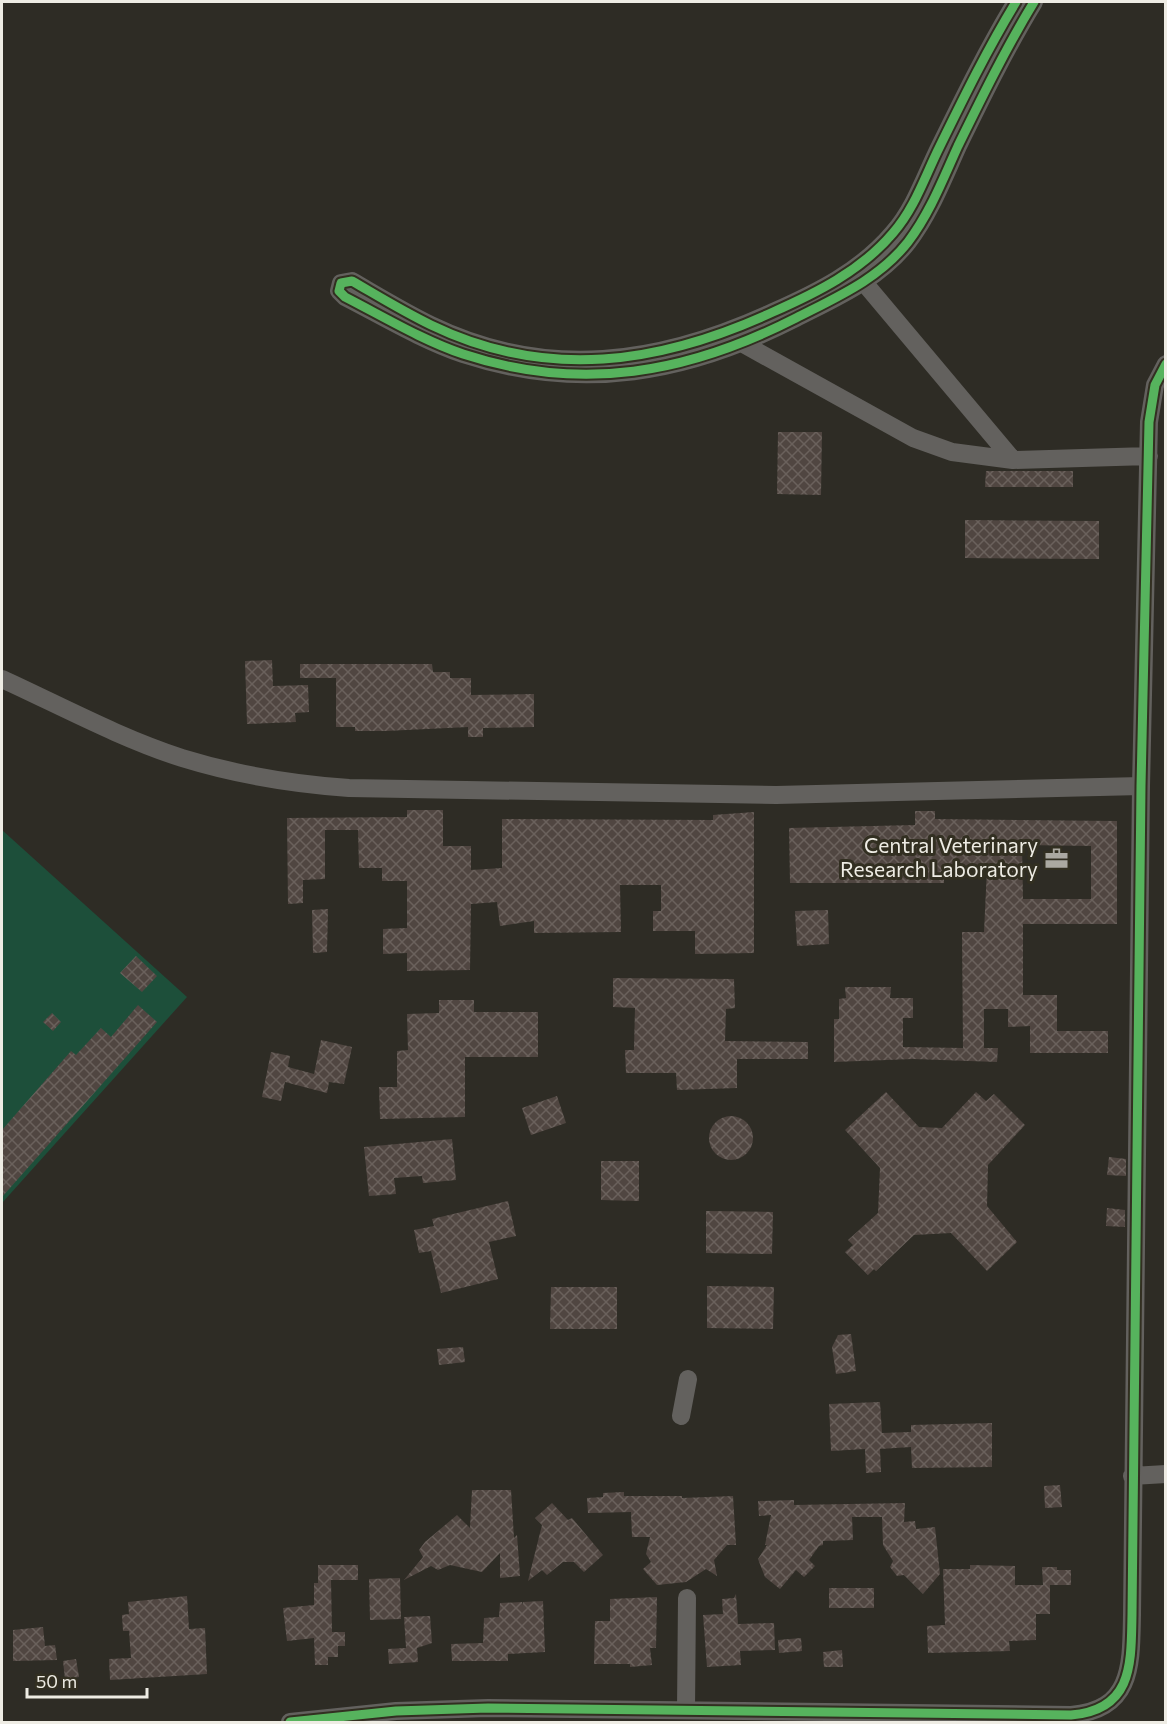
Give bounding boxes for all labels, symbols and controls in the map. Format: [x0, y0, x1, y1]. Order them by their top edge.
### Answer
place label: Central Veterinary Research Laboratory [840, 832, 1038, 881]
office icon: Central Veterinary Research Laboratory [1043, 845, 1069, 871]
scale bar [27, 1661, 147, 1699]
text: 50 m [36, 1670, 77, 1692]

